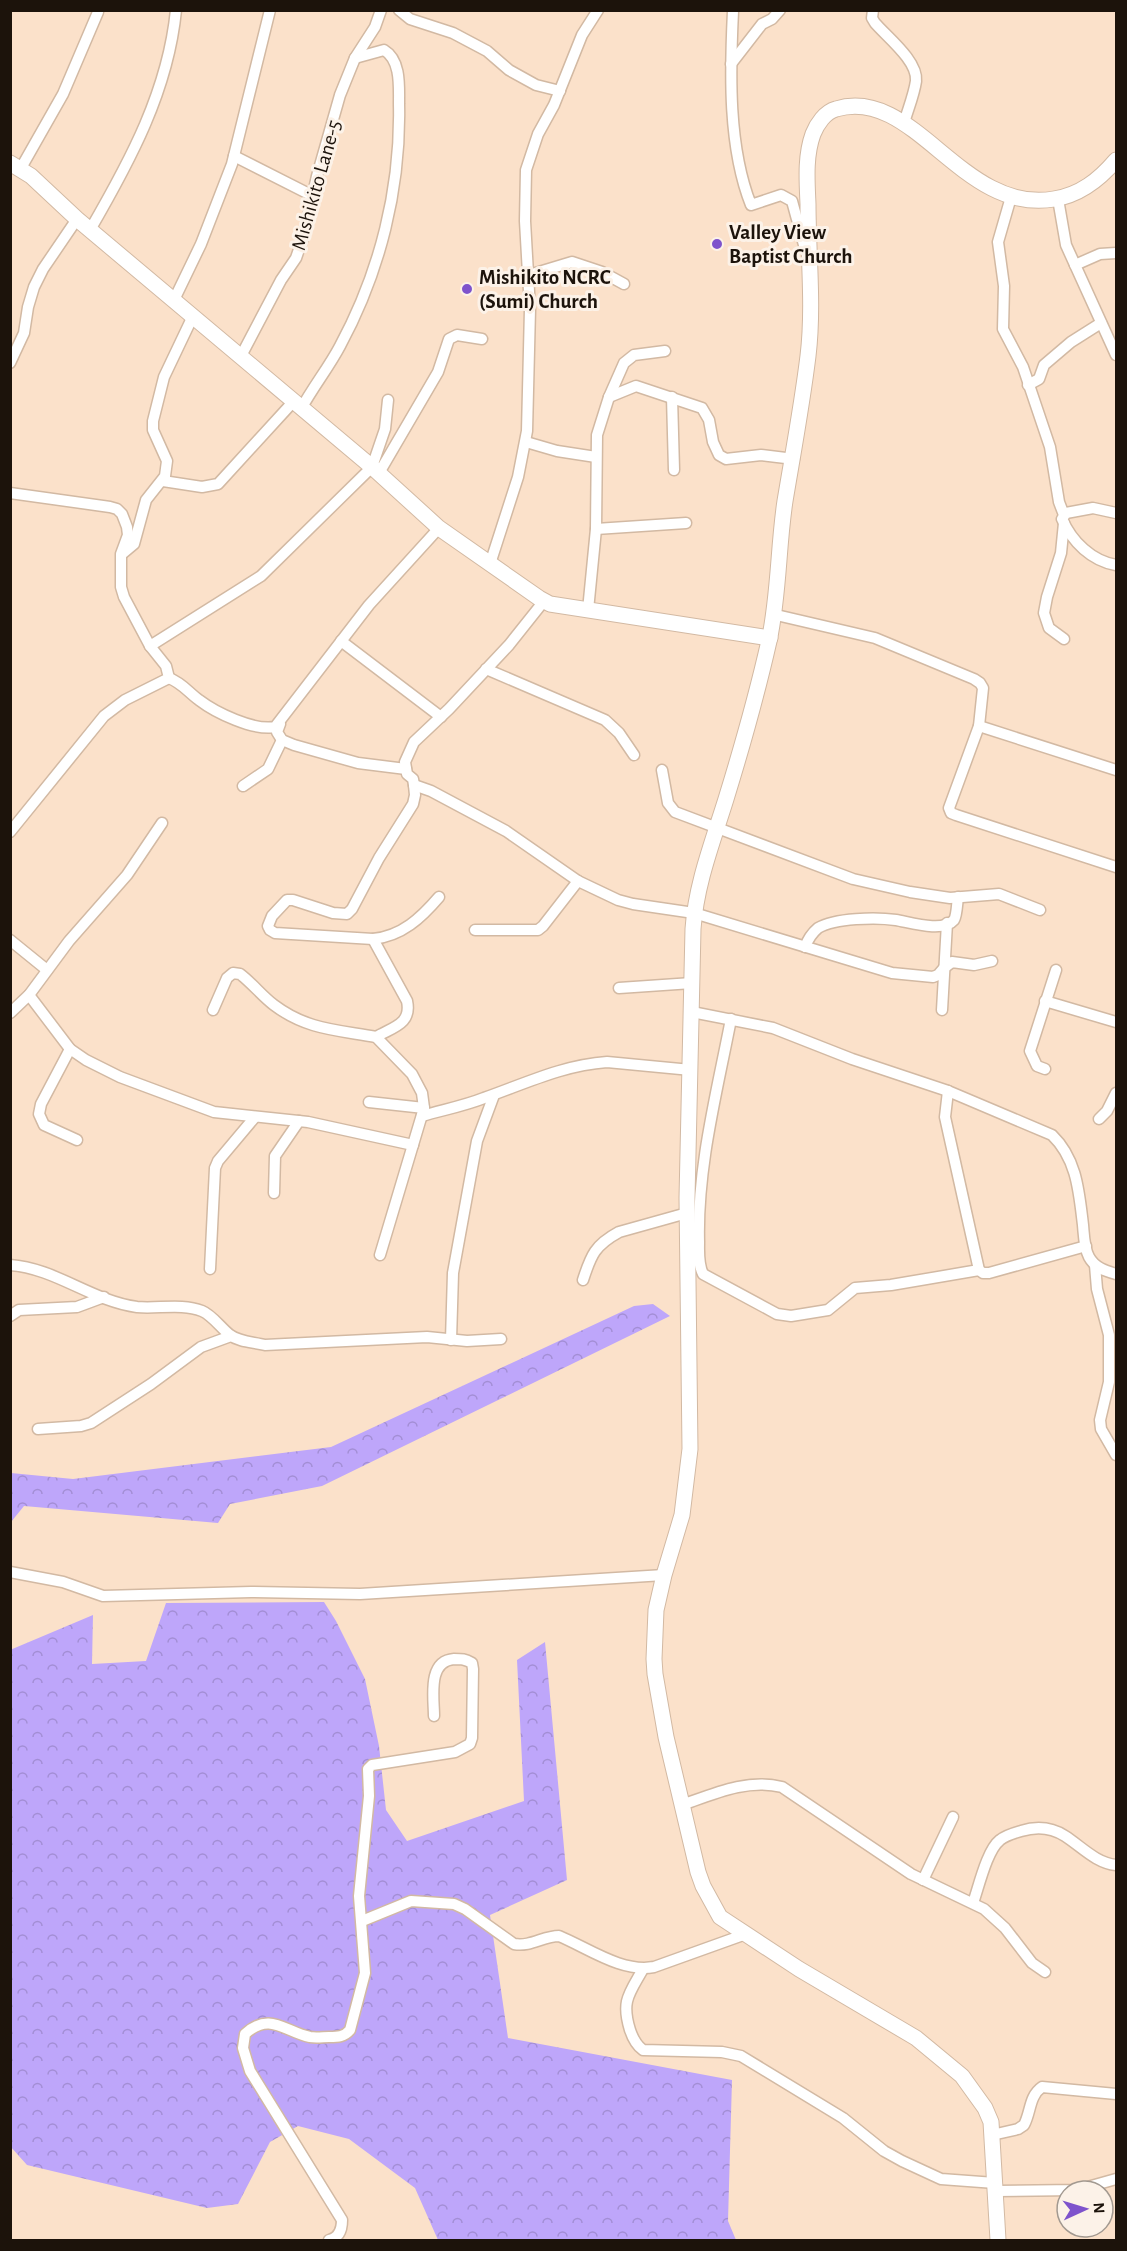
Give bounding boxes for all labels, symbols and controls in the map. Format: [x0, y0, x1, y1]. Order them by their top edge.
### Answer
street label: Mishikito Lane-5 [288, 118, 345, 253]
place label: Valley View Baptist Church [729, 222, 853, 267]
marker: Valley View Baptist Church [710, 237, 724, 251]
place label: Mishikito NCRC (Sumi) Church [479, 267, 611, 312]
marker: Mishikito NCRC (Sumi) Church [460, 282, 474, 296]
north arrow [1055, 2179, 1115, 2239]
text: N [1091, 2202, 1107, 2214]

